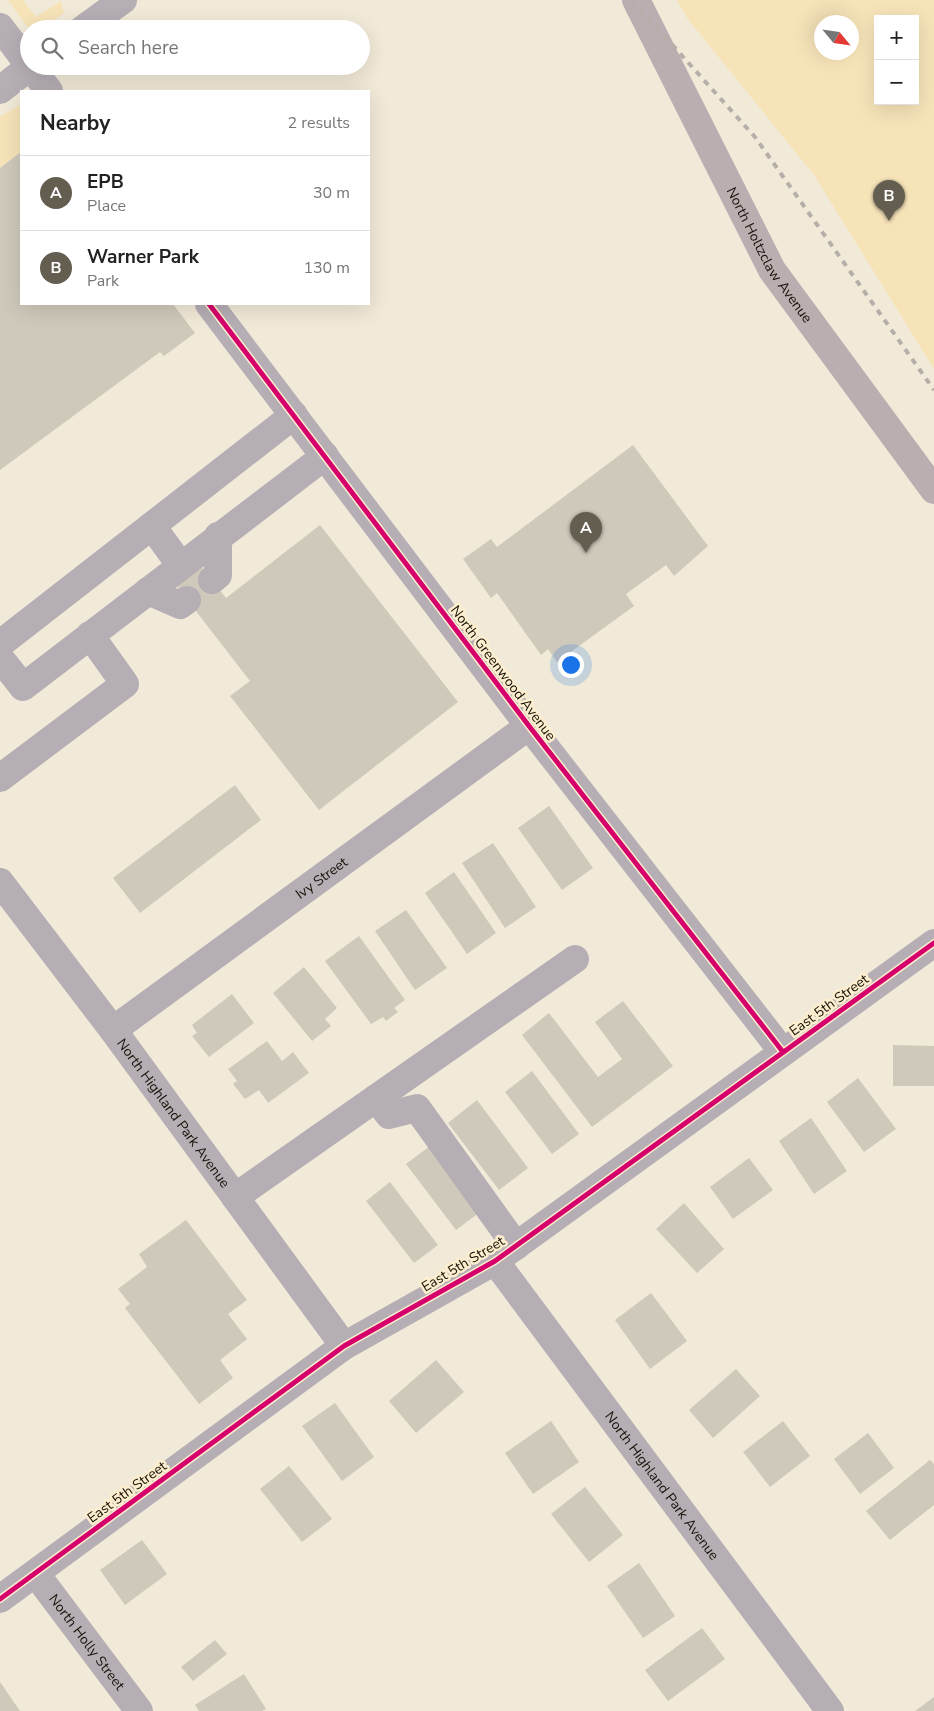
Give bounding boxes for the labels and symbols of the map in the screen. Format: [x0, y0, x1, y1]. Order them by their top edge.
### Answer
north arrow [814, 15, 859, 60]
pin: B [873, 180, 905, 221]
street label: North Holtzclaw Avenue [722, 184, 817, 326]
pin: A [570, 512, 602, 553]
street label: North Greenwood Avenue [446, 602, 560, 744]
your location [558, 652, 584, 678]
street label: Ivy Street [291, 852, 351, 903]
street label: East 5th Street [786, 970, 873, 1040]
street label: North Highland Park Avenue [113, 1034, 235, 1192]
street label: East 5th Street [418, 1232, 508, 1296]
street label: North Highland Park Avenue [601, 1407, 724, 1564]
street label: East 5th Street [84, 1457, 171, 1527]
street label: North Holly Street [45, 1590, 129, 1694]

